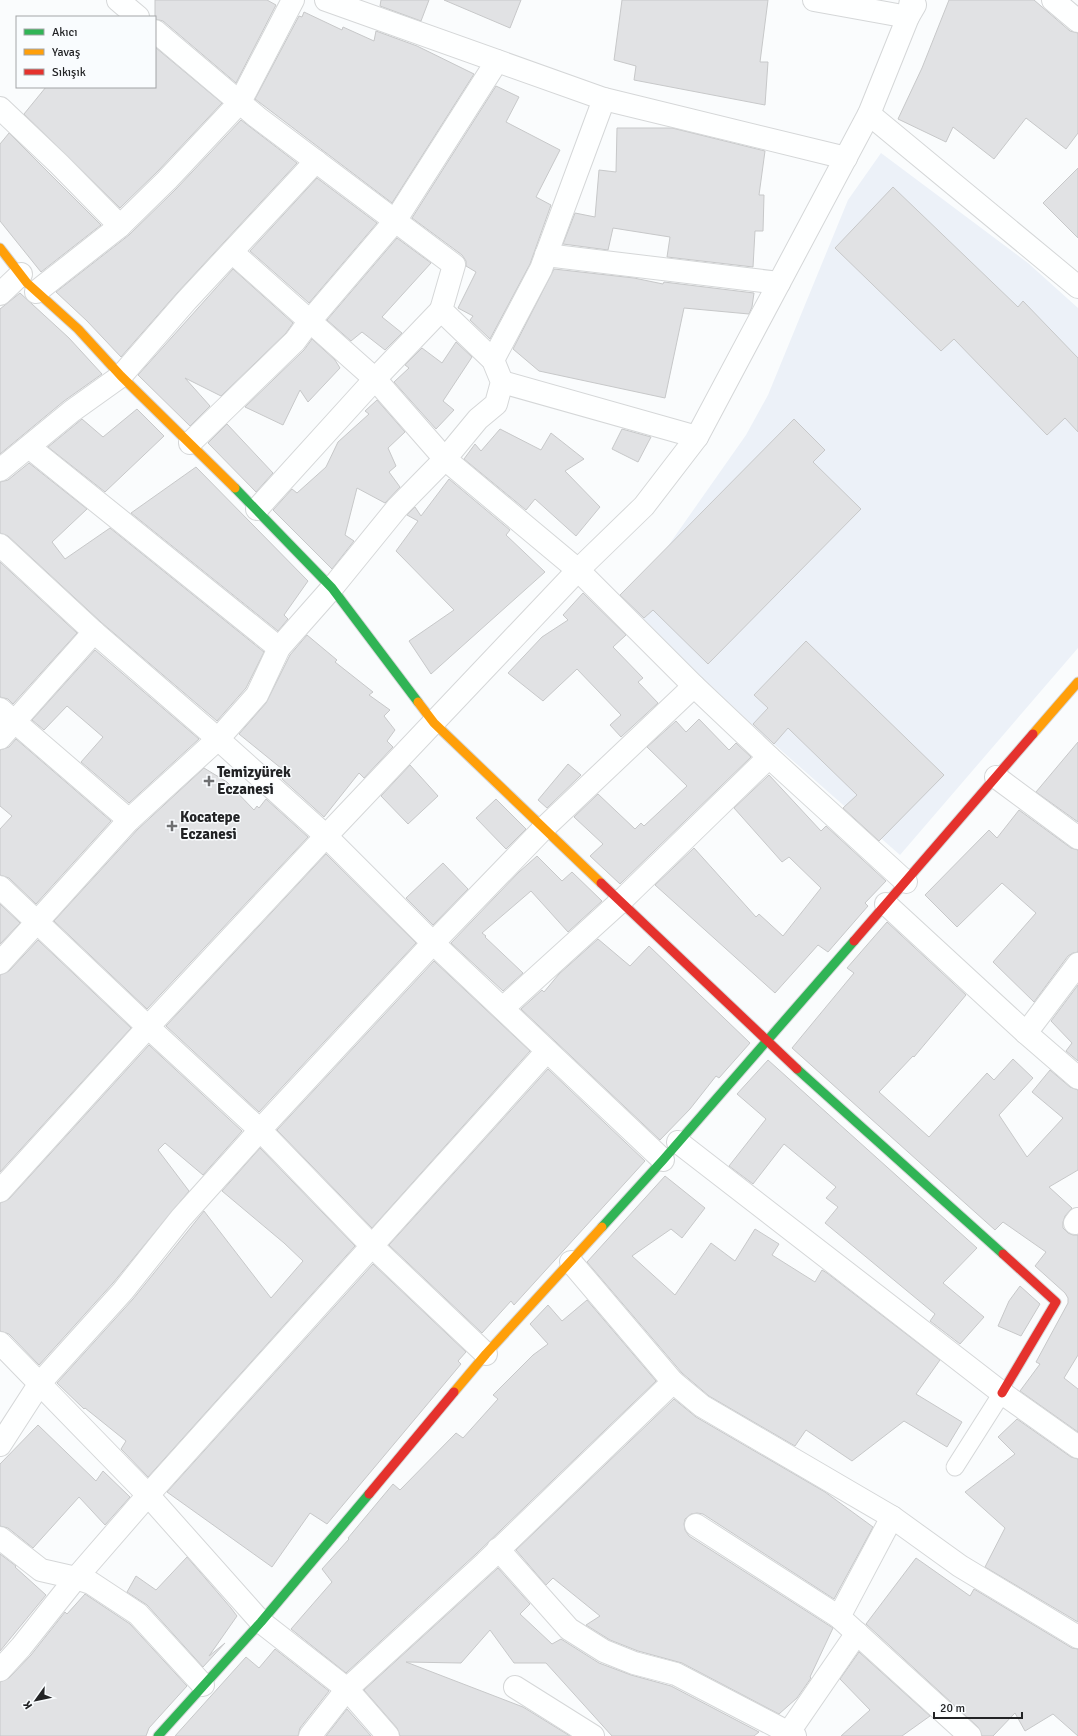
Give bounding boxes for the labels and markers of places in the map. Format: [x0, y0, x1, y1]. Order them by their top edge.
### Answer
place label: Temizyürek Eczanesi [217, 763, 291, 798]
marker: Temizyürek Eczanesi [204, 776, 214, 786]
place label: Kocatepe Eczanesi [180, 808, 240, 843]
marker: Kocatepe Eczanesi [167, 821, 177, 831]

